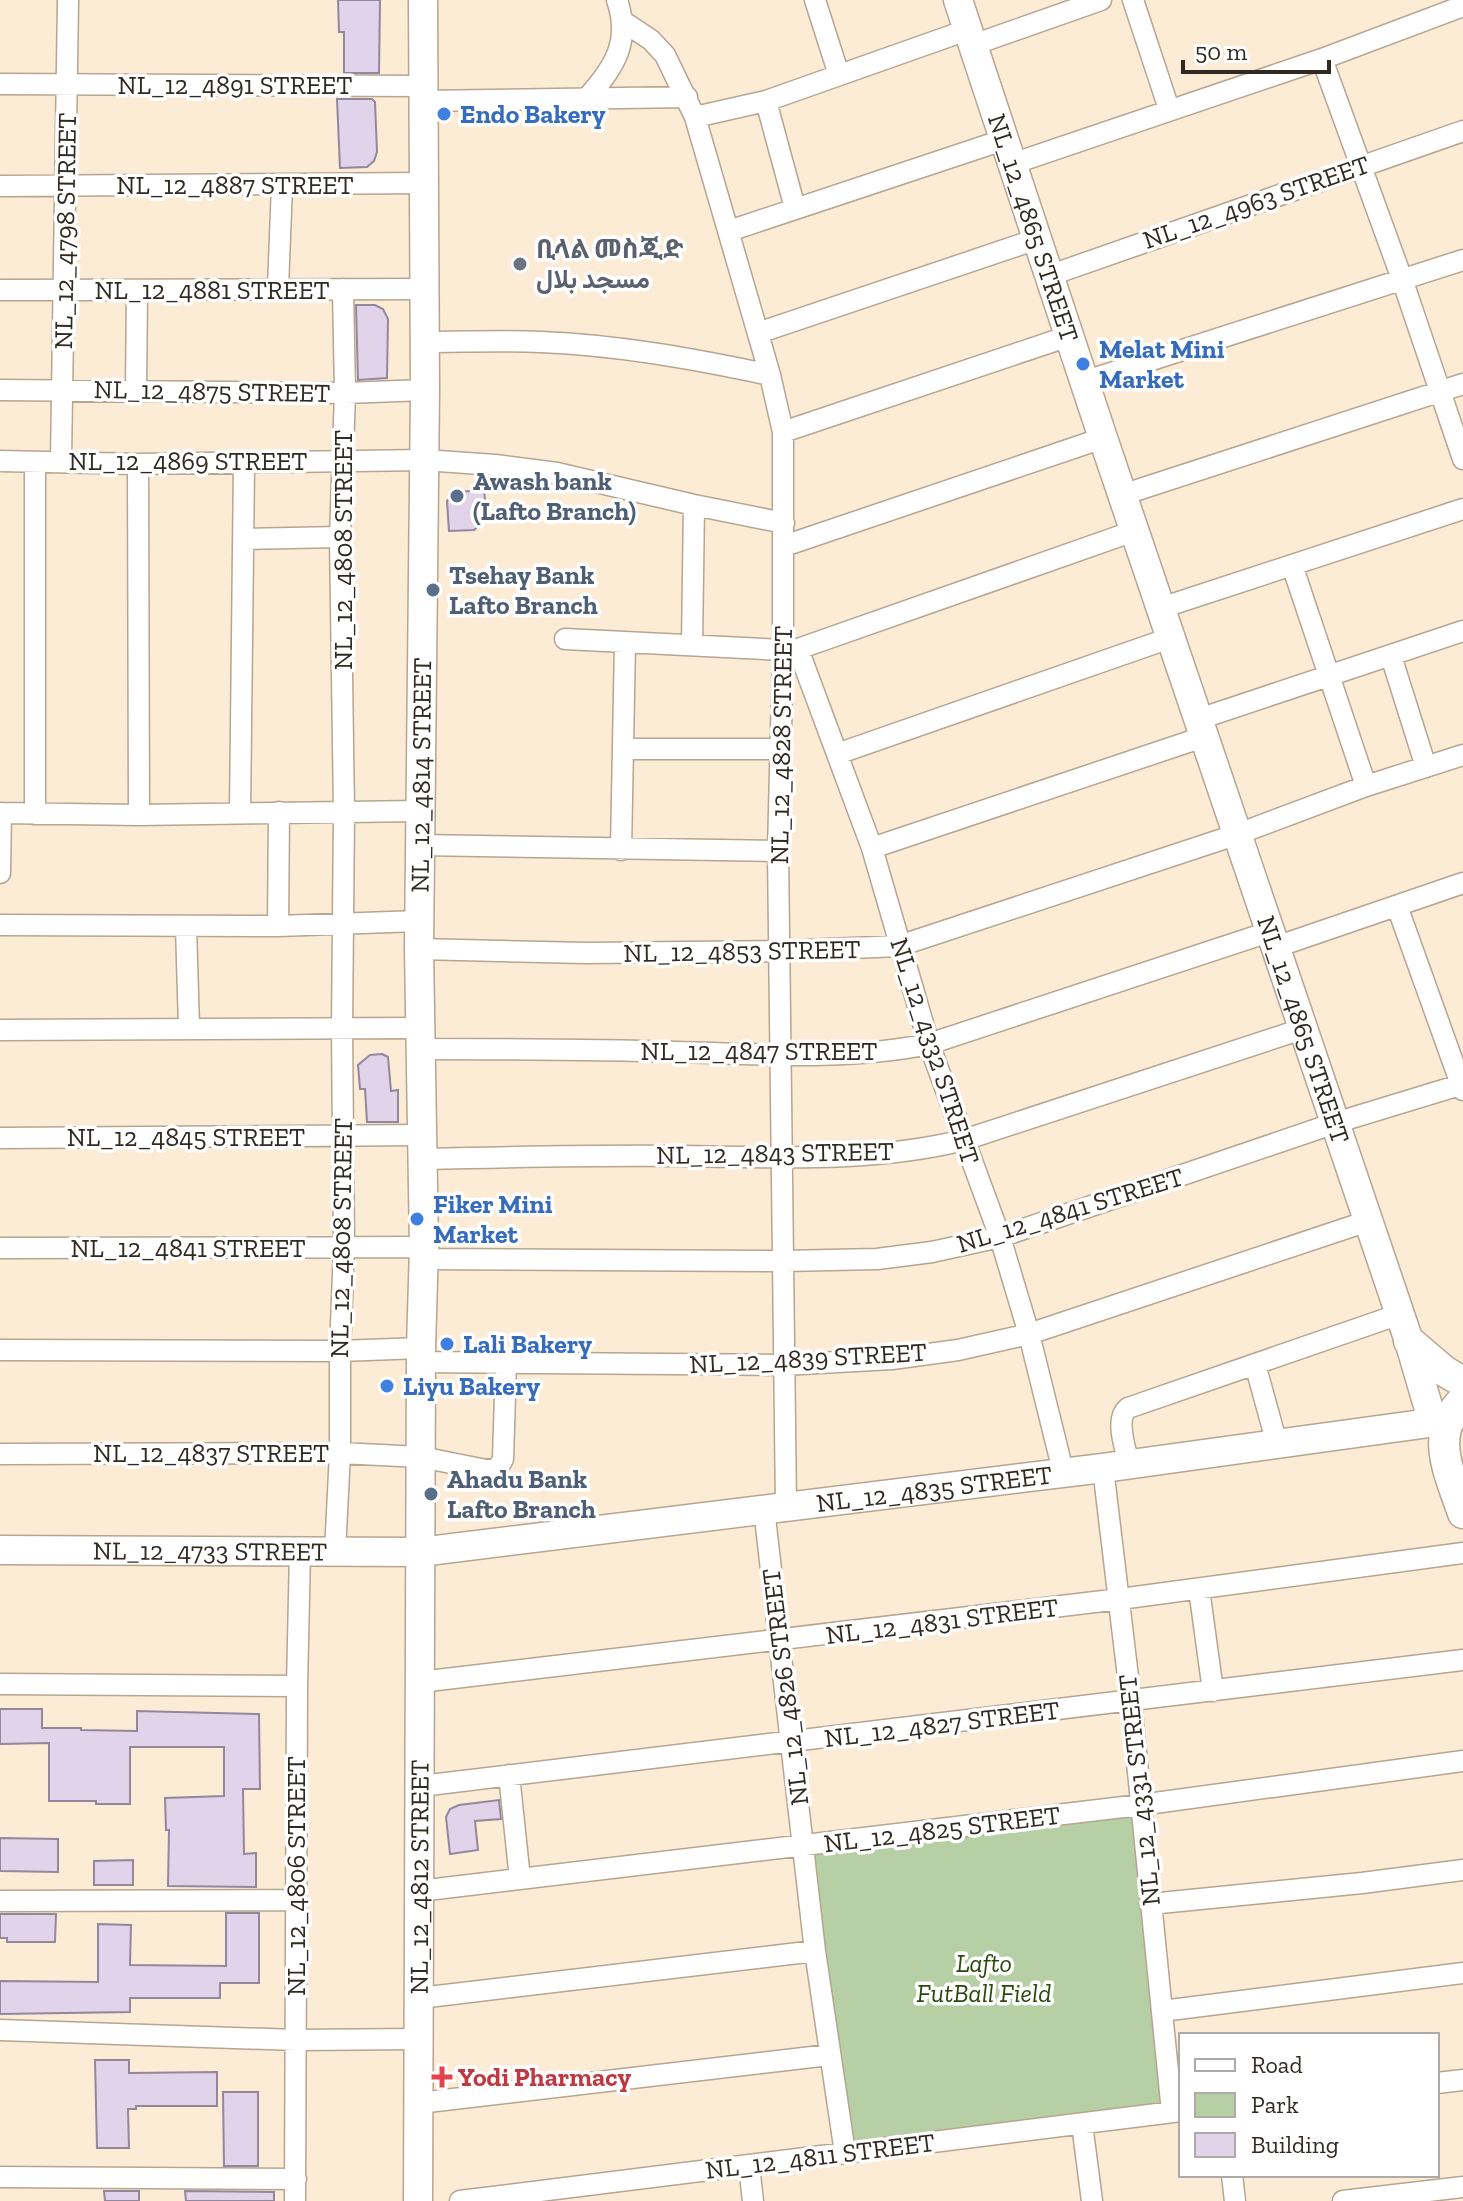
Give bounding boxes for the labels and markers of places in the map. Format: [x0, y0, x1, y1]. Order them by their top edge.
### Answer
place label: Endo Bakery [460, 98, 606, 130]
marker: Endo Bakery [435, 105, 453, 123]
place label: ቢላል መስጂድ مسجد بلال [536, 233, 684, 295]
marker: ቢላል መስጂድ مسجد بلال [511, 255, 529, 273]
place label: Melat Mini Market [1099, 333, 1225, 395]
marker: Melat Mini Market [1074, 355, 1092, 373]
place label: Awash bank (Lafto Branch) [473, 465, 636, 527]
marker: Awash bank (Lafto Branch) [448, 487, 466, 505]
place label: Tsehay Bank Lafto Branch [449, 559, 598, 621]
marker: Tsehay Bank Lafto Branch [424, 581, 442, 599]
place label: Fiker Mini Market [433, 1188, 553, 1250]
marker: Fiker Mini Market [408, 1210, 426, 1228]
place label: Lali Bakery [463, 1328, 592, 1360]
marker: Lali Bakery [438, 1335, 456, 1353]
place label: Liyu Bakery [403, 1370, 540, 1402]
marker: Liyu Bakery [378, 1377, 396, 1395]
place label: Ahadu Bank Lafto Branch [447, 1463, 596, 1525]
marker: Ahadu Bank Lafto Branch [422, 1485, 440, 1503]
place label: Yodi Pharmacy [458, 2061, 631, 2093]
marker: Yodi Pharmacy [433, 2068, 451, 2086]

